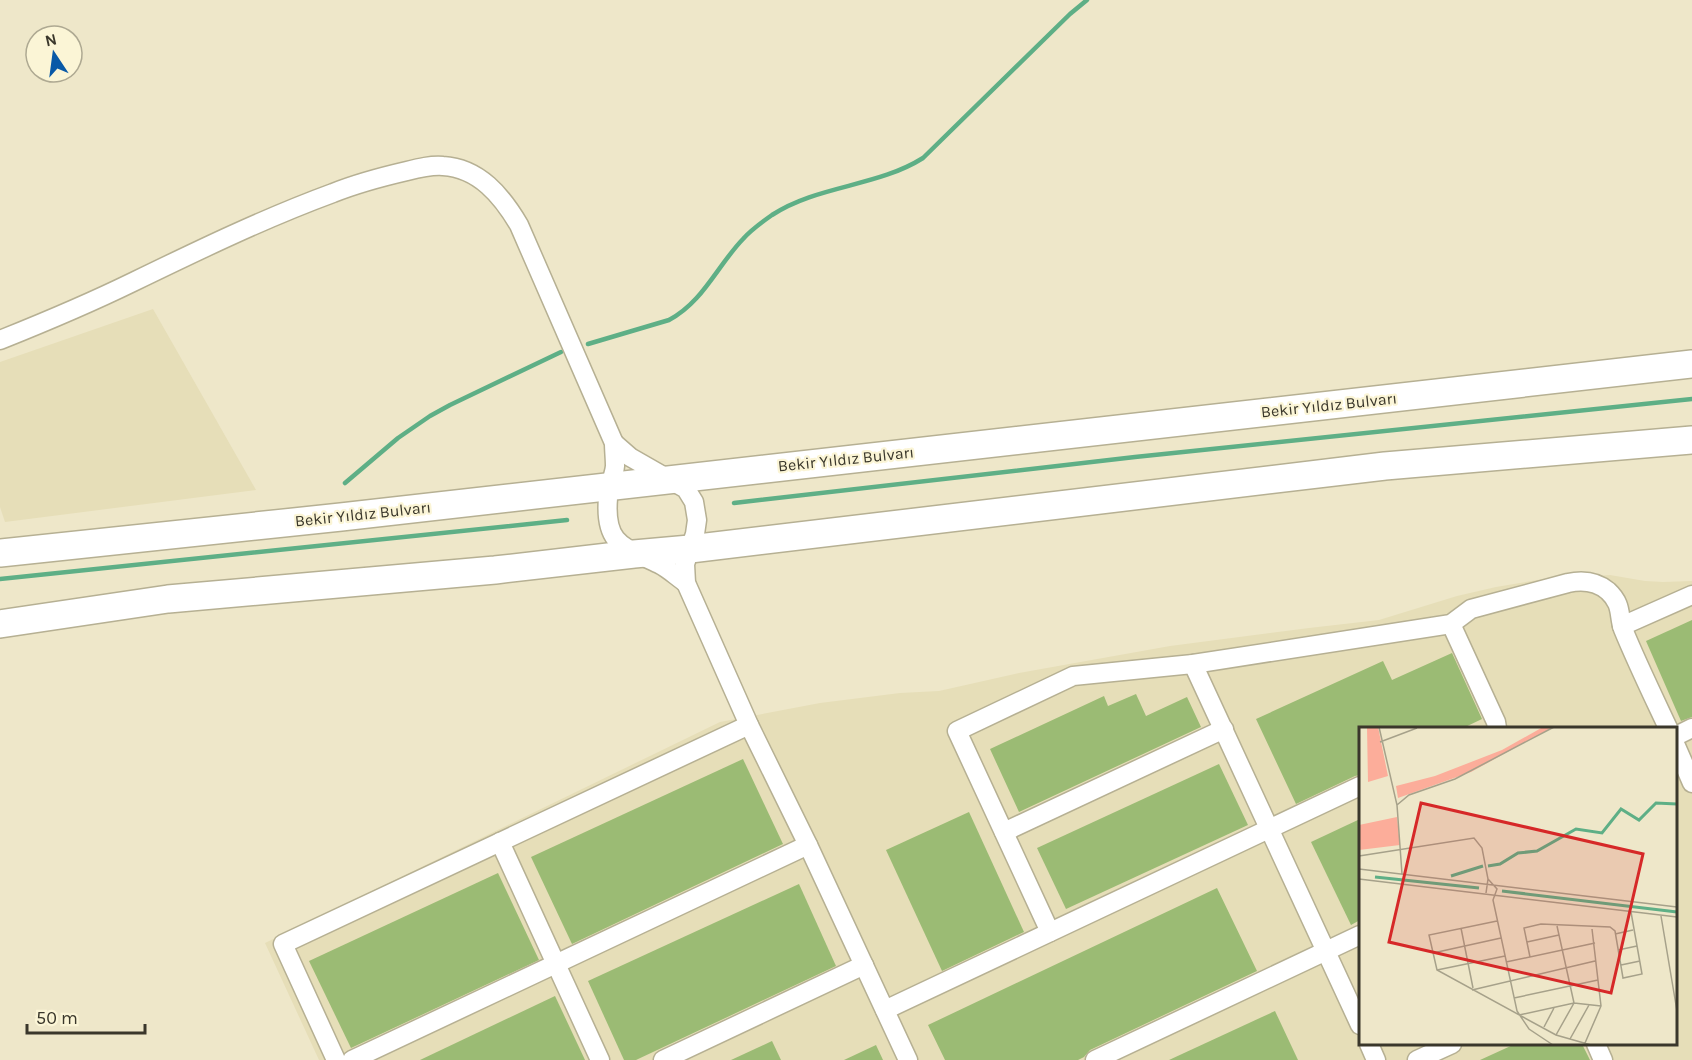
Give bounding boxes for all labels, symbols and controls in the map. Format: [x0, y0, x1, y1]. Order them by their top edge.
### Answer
north arrow [24, 24, 84, 84]
text: N [43, 29, 58, 50]
street label: Bekir Yıldız Bulvarı [1260, 388, 1398, 422]
street label: Bekir Yıldız Bulvarı [777, 442, 915, 476]
street label: Bekir Yıldız Bulvarı [294, 497, 432, 531]
inset map [1359, 727, 1677, 1045]
scale bar [27, 997, 146, 1035]
text: 50 m [36, 1007, 78, 1029]

